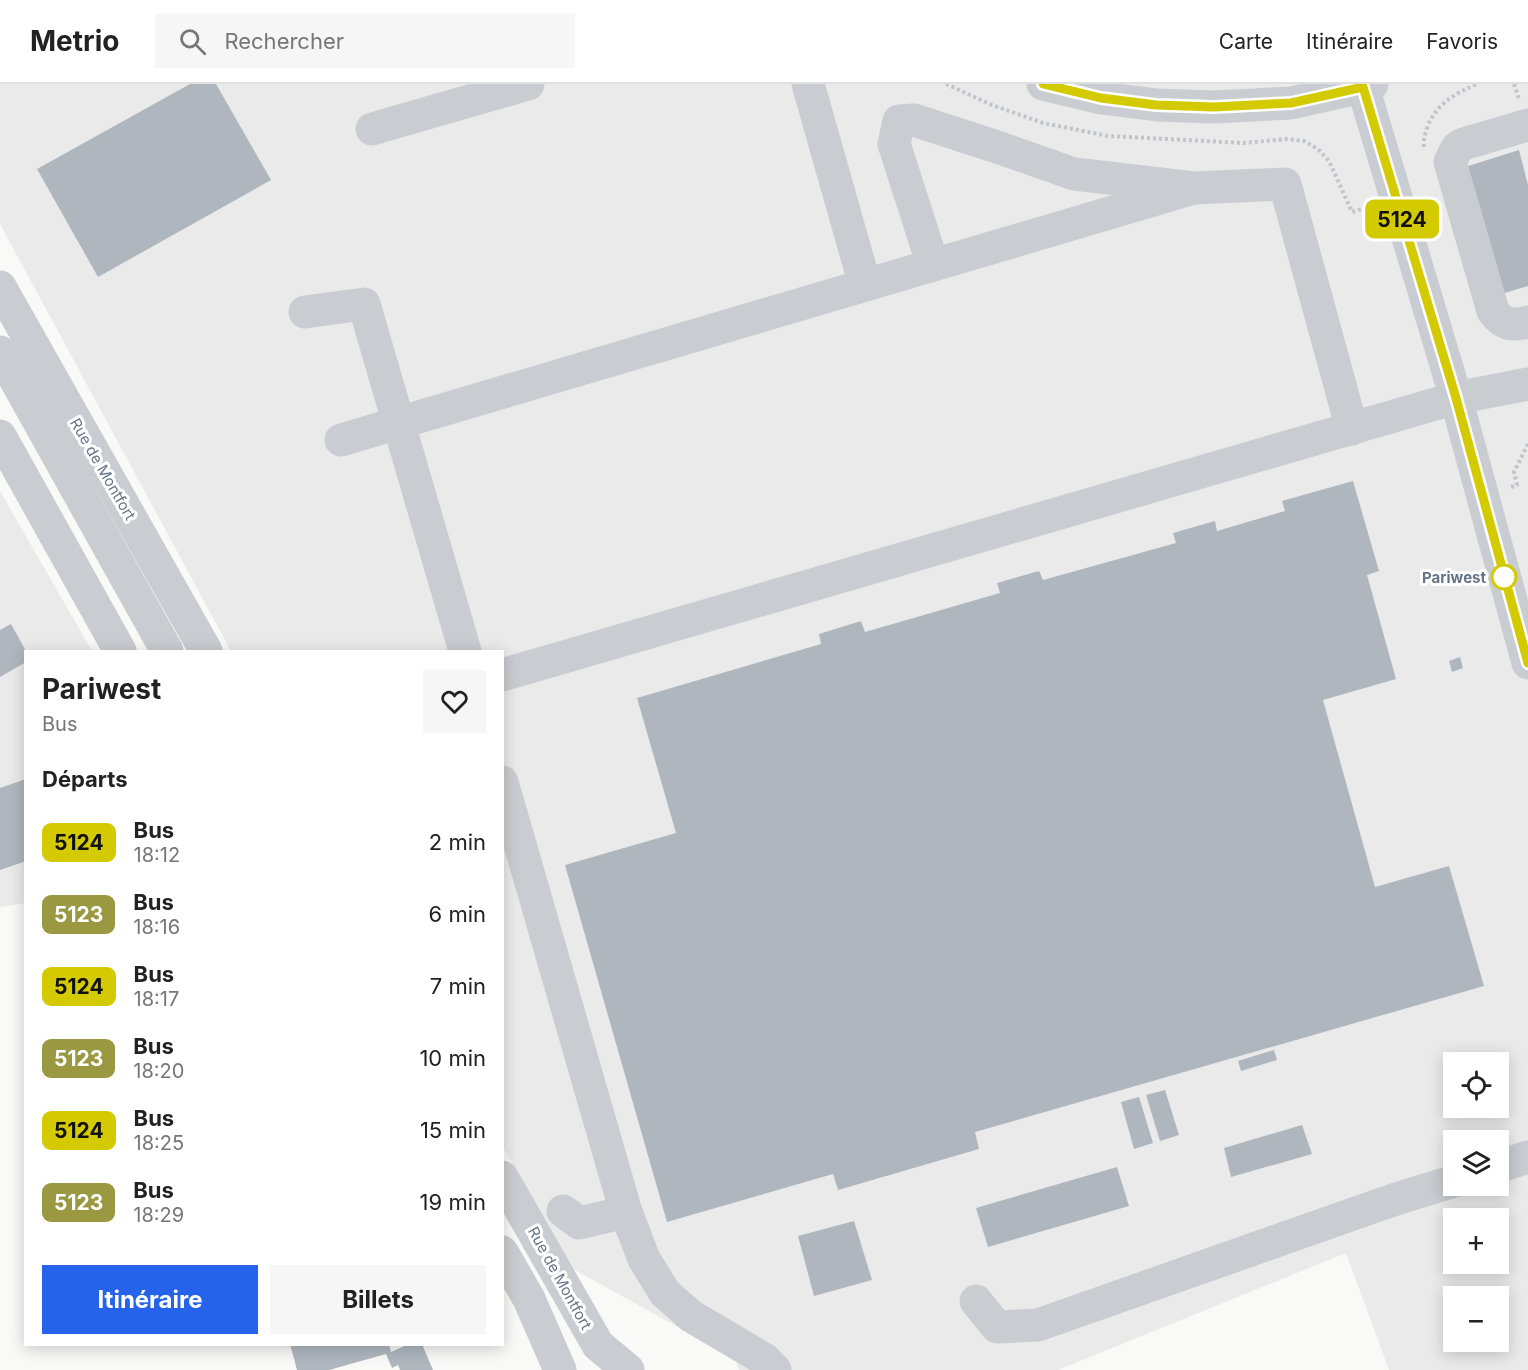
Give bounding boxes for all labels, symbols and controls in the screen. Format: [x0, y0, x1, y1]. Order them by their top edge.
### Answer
search box [155, 14, 575, 68]
text: Metrio [30, 24, 119, 58]
icon: search [176, 25, 209, 58]
text: Rechercher [224, 28, 344, 54]
text: Carte [1219, 29, 1273, 54]
text: Itinéraire [1306, 29, 1393, 54]
text: Favoris [1426, 29, 1498, 54]
line badge: 5124 [1360, 200, 1444, 238]
text: 5124 [1377, 207, 1427, 232]
street label: Rue de Montfort [66, 415, 140, 523]
marker: Pariwest [1491, 564, 1517, 590]
place label: Pariwest [1422, 568, 1486, 587]
button: heart [423, 670, 486, 733]
text: Pariwest [42, 672, 161, 706]
text: Bus [42, 712, 77, 736]
text: Départs [42, 766, 127, 792]
text: Bus [134, 817, 174, 843]
text: 2 min [429, 829, 486, 855]
text: 5124 [54, 830, 104, 855]
text: 18:12 [134, 843, 180, 867]
text: Bus [133, 889, 174, 915]
text: 6 min [429, 901, 486, 927]
text: 5123 [54, 902, 103, 927]
text: 18:16 [133, 915, 180, 939]
text: Bus [134, 961, 174, 987]
text: 7 min [430, 973, 486, 999]
text: 5124 [54, 974, 104, 999]
text: 18:17 [134, 987, 179, 1011]
text: Bus [133, 1033, 174, 1059]
text: 10 min [419, 1045, 486, 1071]
text: 5123 [54, 1046, 103, 1071]
map controls [1443, 1052, 1509, 1352]
button: locate [1443, 1052, 1509, 1118]
text: 18:20 [133, 1059, 184, 1083]
text: Bus [134, 1105, 174, 1131]
text: 15 min [420, 1117, 486, 1143]
text: 5124 [54, 1118, 104, 1143]
button: layers [1443, 1130, 1509, 1196]
text: 18:25 [134, 1131, 184, 1155]
text: Bus [133, 1177, 174, 1203]
text: 19 min [420, 1189, 486, 1215]
text: 5123 [54, 1190, 103, 1215]
text: 18:29 [133, 1203, 184, 1227]
button: + [1443, 1208, 1509, 1274]
street label: Rue de Montfort [524, 1223, 596, 1333]
button: Itinéraire [42, 1265, 258, 1334]
button: Billets [270, 1265, 486, 1334]
button: − [1443, 1286, 1509, 1352]

